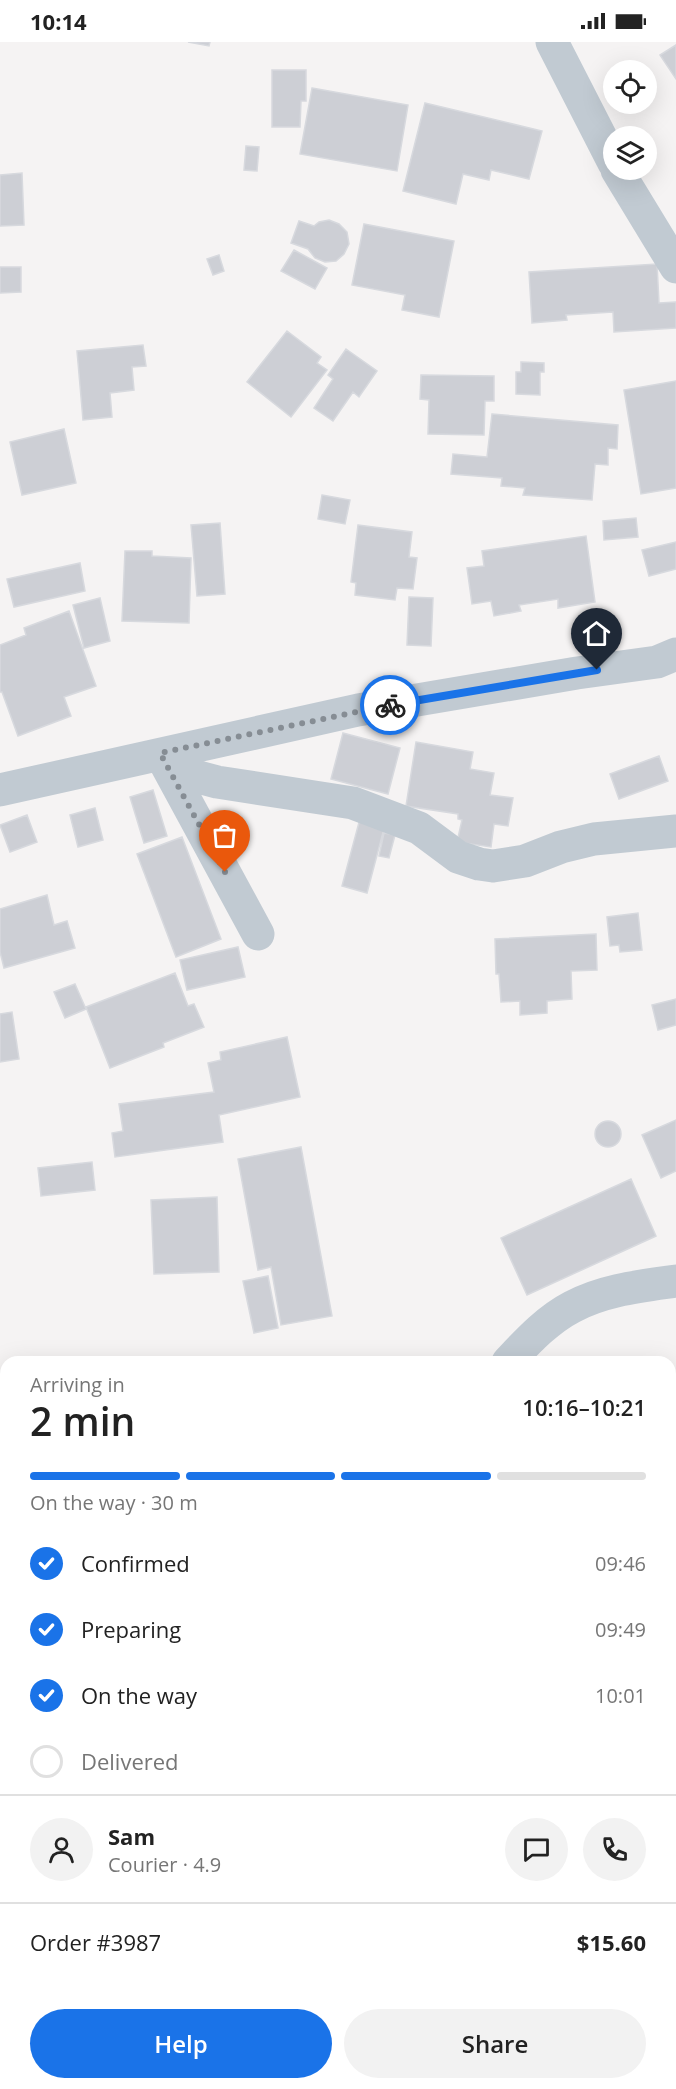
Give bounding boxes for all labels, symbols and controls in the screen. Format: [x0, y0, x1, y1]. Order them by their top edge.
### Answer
text: 10:14 [30, 6, 87, 36]
map controls [603, 60, 657, 180]
button: locate [603, 60, 657, 114]
button: layers [603, 126, 657, 180]
pin [571, 608, 622, 670]
icon: home [580, 617, 613, 650]
courier [360, 675, 420, 735]
icon: bike [374, 689, 407, 722]
pin [199, 810, 250, 872]
icon: bag [208, 819, 241, 852]
text: Arriving in [30, 1371, 125, 1398]
text: 10:16–10:21 [522, 1392, 646, 1422]
text: 2 min [30, 1394, 135, 1447]
text: On the way · 30 m [30, 1489, 198, 1516]
icon: check [30, 1547, 63, 1580]
text: Confirmed [81, 1548, 190, 1578]
text: 09:46 [595, 1550, 646, 1577]
icon: check [30, 1613, 63, 1646]
text: Preparing [81, 1614, 181, 1644]
text: 09:49 [595, 1616, 646, 1643]
icon: check [30, 1679, 63, 1712]
text: On the way [81, 1680, 197, 1710]
text: 10:01 [595, 1682, 646, 1709]
text: Delivered [81, 1746, 179, 1776]
button: person [30, 1818, 93, 1881]
button: chat [505, 1818, 568, 1881]
button: phone [583, 1818, 646, 1881]
text: Sam [108, 1821, 155, 1851]
text: Courier · 4.9 [108, 1851, 221, 1878]
text: Order #3987 [30, 1927, 161, 1957]
text: $15.60 [577, 1927, 646, 1957]
button: Help [30, 2009, 332, 2078]
button: Share [344, 2009, 646, 2078]

